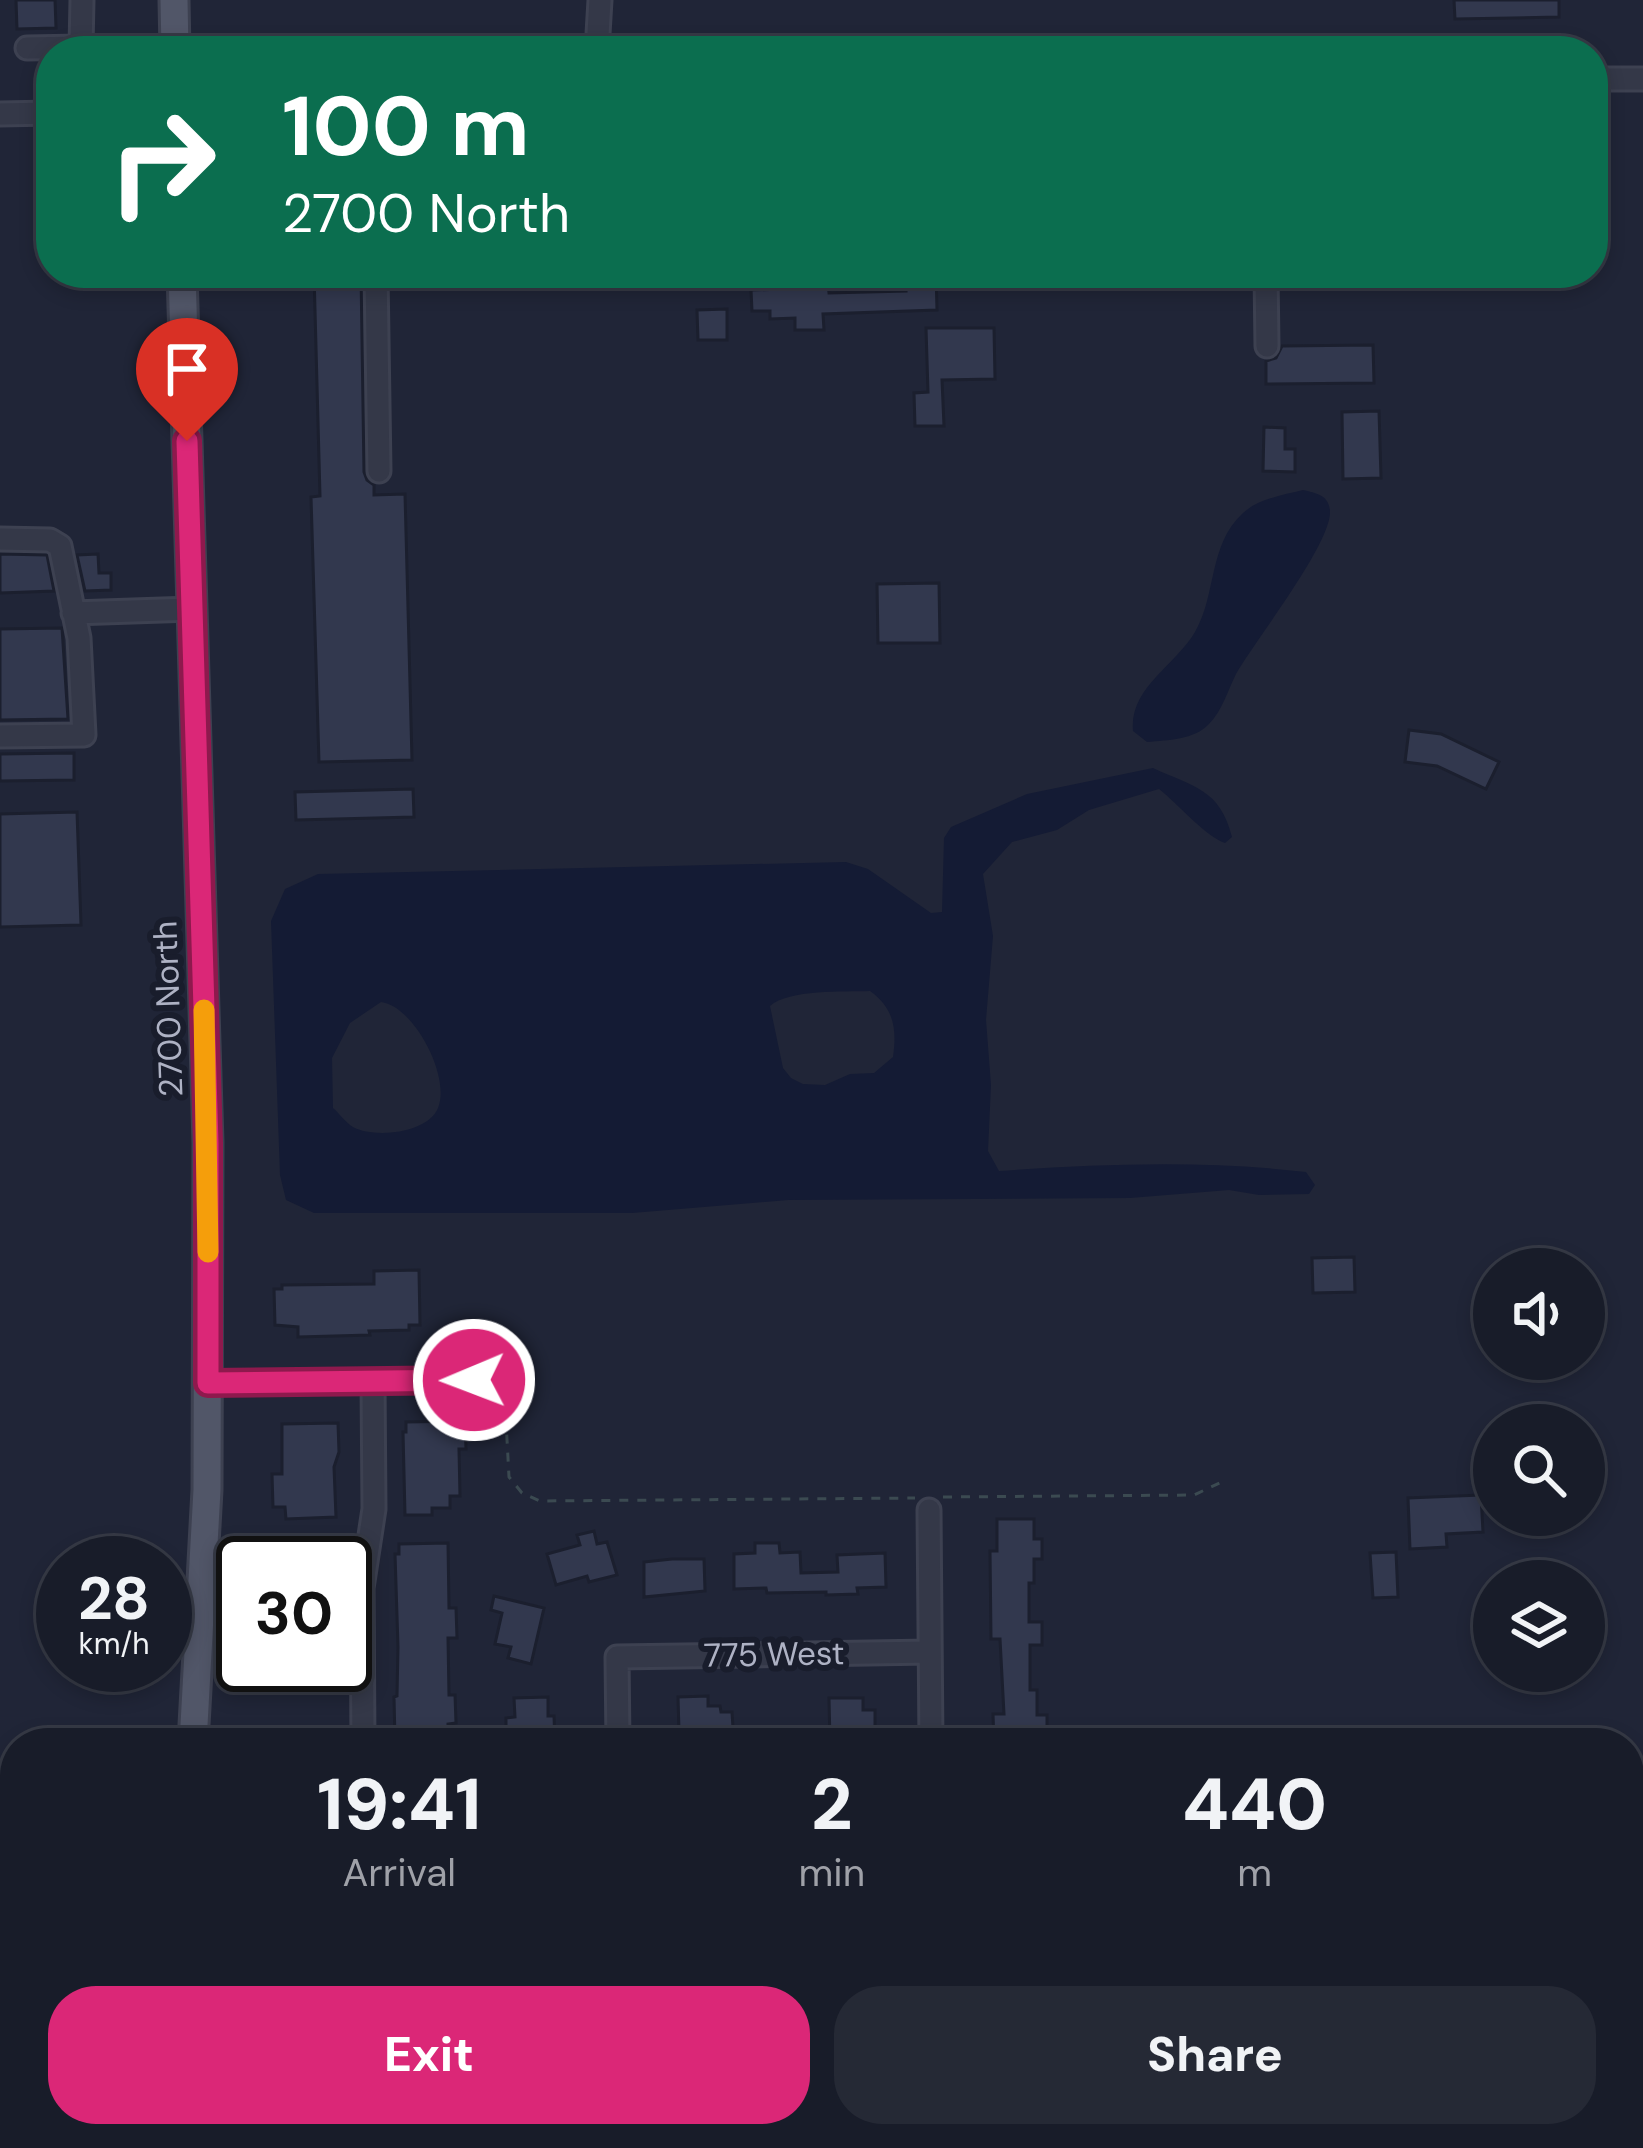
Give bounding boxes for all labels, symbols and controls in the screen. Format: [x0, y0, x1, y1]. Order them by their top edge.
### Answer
text: 100 m [282, 72, 530, 181]
icon: right [84, 84, 240, 240]
text: 2700 North [282, 178, 570, 249]
pin [136, 318, 238, 441]
icon: arrive [154, 336, 220, 402]
street label: 2700 North [143, 920, 193, 1098]
map controls [1473, 1248, 1605, 1692]
button: sound [1473, 1248, 1605, 1380]
position arrow [411, 1317, 537, 1443]
button: search [1473, 1404, 1605, 1536]
speed limit sign: 30 [216, 1536, 372, 1692]
text: 28 [78, 1559, 150, 1638]
button: layers [1473, 1560, 1605, 1692]
text: km/h [79, 1624, 149, 1663]
street label: 775 West [703, 1631, 845, 1677]
text: 19:41 [317, 1758, 482, 1851]
text: 2 [811, 1758, 853, 1851]
text: 440 [1182, 1758, 1327, 1851]
text: Arrival [342, 1847, 456, 1898]
text: min [799, 1847, 865, 1898]
text: m [1237, 1847, 1272, 1898]
button: Exit [48, 1986, 810, 2124]
button: Share [834, 1986, 1596, 2124]

